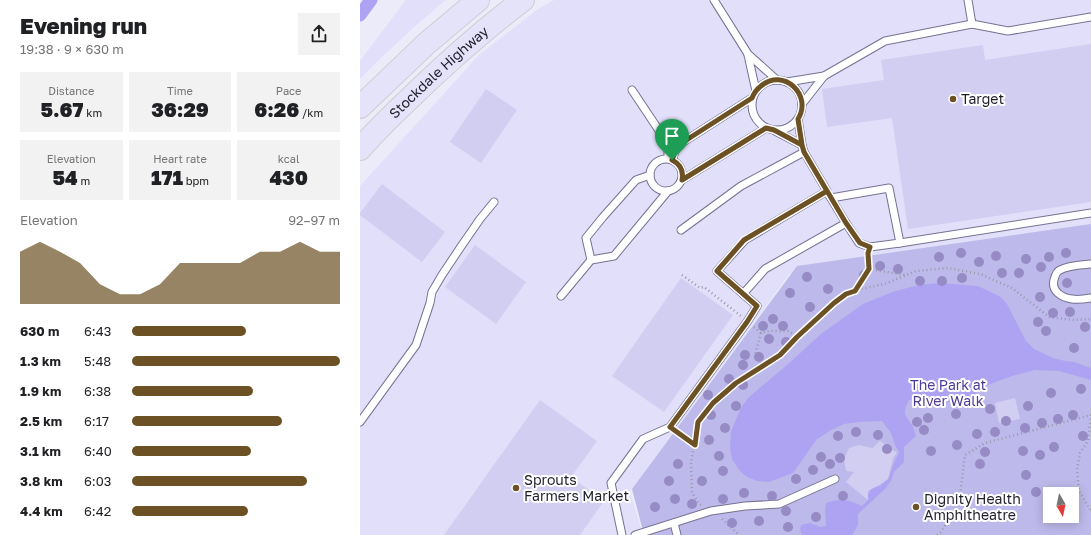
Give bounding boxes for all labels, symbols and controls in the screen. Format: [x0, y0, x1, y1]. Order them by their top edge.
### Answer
text: Evening run [20, 12, 147, 39]
button: share [298, 13, 340, 55]
street label: Stockdale Highway [385, 22, 492, 122]
text: 19:38 · 9 × 630 m [20, 41, 124, 57]
text: Distance [48, 84, 94, 97]
text: Time [167, 84, 193, 97]
text: Pace [276, 84, 302, 97]
place label: Target [961, 90, 1004, 107]
marker: Target [948, 94, 958, 104]
text: 5.67 [40, 97, 84, 121]
text: 36:29 [151, 97, 209, 121]
text: 6:26 [254, 97, 299, 121]
text: km [84, 106, 102, 119]
text: /km [299, 106, 323, 119]
pin [655, 119, 689, 160]
icon: arrive [661, 125, 683, 147]
text: Elevation [47, 152, 96, 165]
text: Heart rate [153, 152, 207, 165]
text: kcal [278, 152, 300, 165]
text: 54 [52, 165, 78, 189]
text: 171 [151, 165, 183, 189]
text: 430 [269, 165, 308, 189]
text: m [78, 174, 90, 187]
text: bpm [183, 174, 209, 187]
text: Elevation [20, 212, 78, 228]
text: 92–97 m [288, 212, 340, 228]
text: 630 m [20, 323, 59, 339]
text: 6:43 [84, 323, 111, 339]
text: 1.3 km [20, 353, 61, 369]
text: 5:48 [84, 353, 111, 369]
park label: The Park at River Walk [910, 376, 986, 409]
text: 1.9 km [20, 383, 61, 399]
text: 6:38 [84, 383, 111, 399]
text: 2.5 km [20, 413, 62, 429]
text: 6:17 [84, 413, 109, 429]
text: 3.1 km [20, 443, 61, 459]
text: 6:40 [84, 443, 112, 459]
place label: Sprouts Farmers Market [524, 471, 629, 504]
text: 3.8 km [20, 473, 63, 489]
text: 6:03 [84, 473, 111, 489]
marker: Sprouts Farmers Market [511, 483, 521, 493]
north arrow [1043, 487, 1079, 523]
map controls [1043, 487, 1079, 523]
place label: Dignity Health Amphitheatre [924, 490, 1021, 523]
marker: Dignity Health Amphitheatre [911, 502, 921, 512]
text: 4.4 km [20, 503, 63, 519]
text: 6:42 [84, 503, 111, 519]

